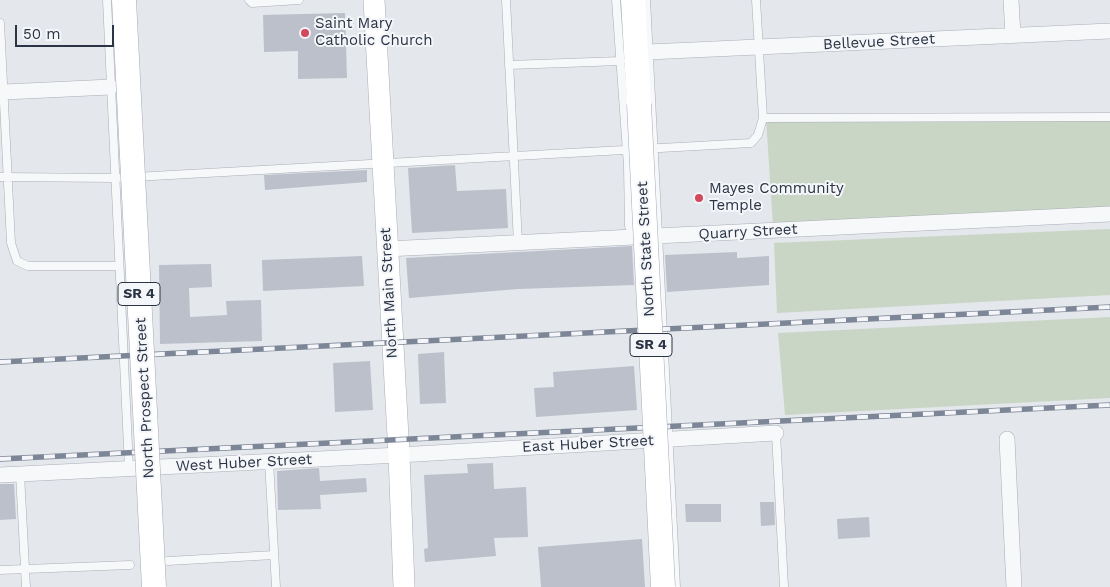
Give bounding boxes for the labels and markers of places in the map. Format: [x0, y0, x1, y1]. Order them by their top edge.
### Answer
place label: Saint Mary Catholic Church [315, 15, 433, 50]
marker: Saint Mary Catholic Church [299, 27, 311, 39]
place label: Mayes Community Temple [709, 180, 844, 215]
marker: Mayes Community Temple [693, 192, 705, 204]

